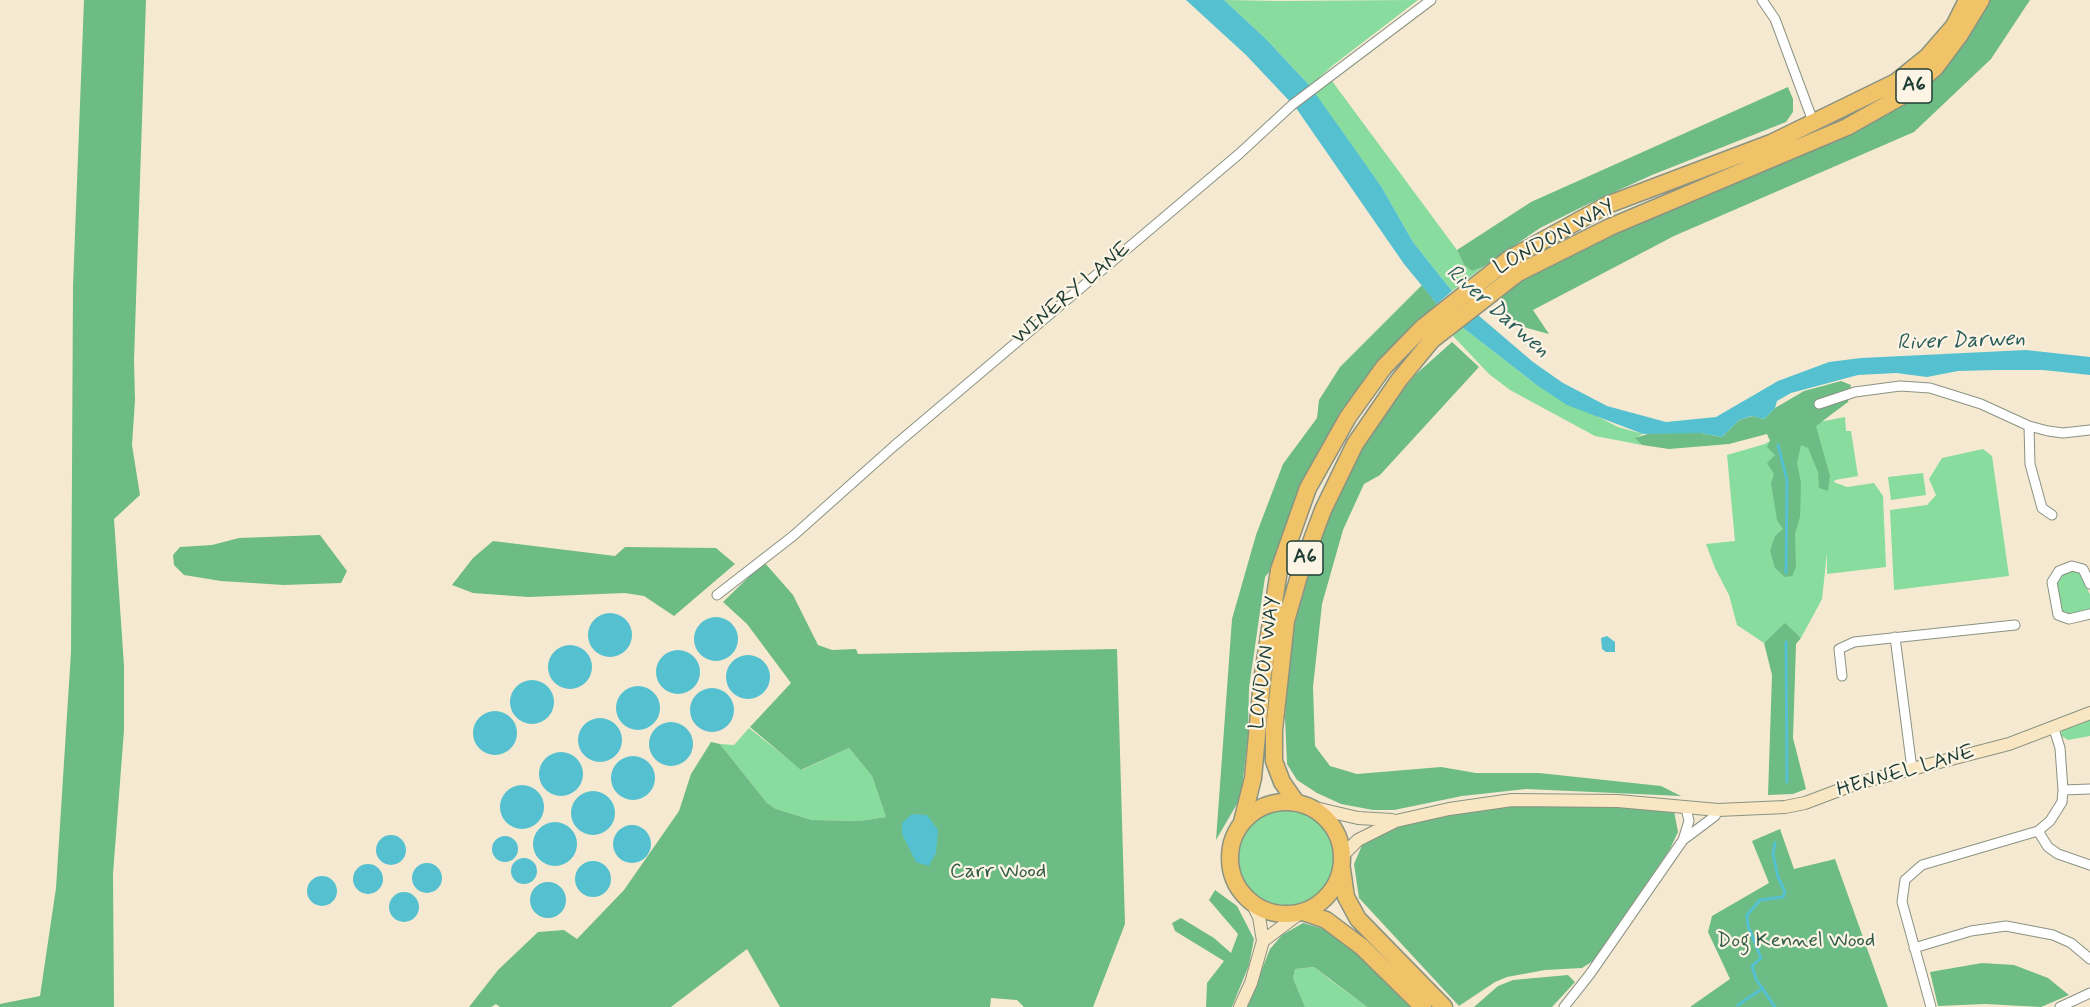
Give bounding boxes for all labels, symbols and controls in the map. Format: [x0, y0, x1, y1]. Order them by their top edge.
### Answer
road number: A6 [1896, 69, 1932, 103]
street label: LONDON WAY [1490, 195, 1620, 281]
street label: WINERY LANE [1008, 237, 1136, 351]
water label: River Darwen [1440, 260, 1554, 364]
water label: River Darwen [1896, 327, 2026, 357]
road number: A6 [1287, 541, 1323, 575]
street label: LONDON WAY [1245, 595, 1287, 731]
street label: HENNEL LANE [1834, 740, 1978, 804]
park label: Carr Wood [950, 860, 1046, 886]
park label: Dog Kennel Wood [1717, 929, 1875, 955]

